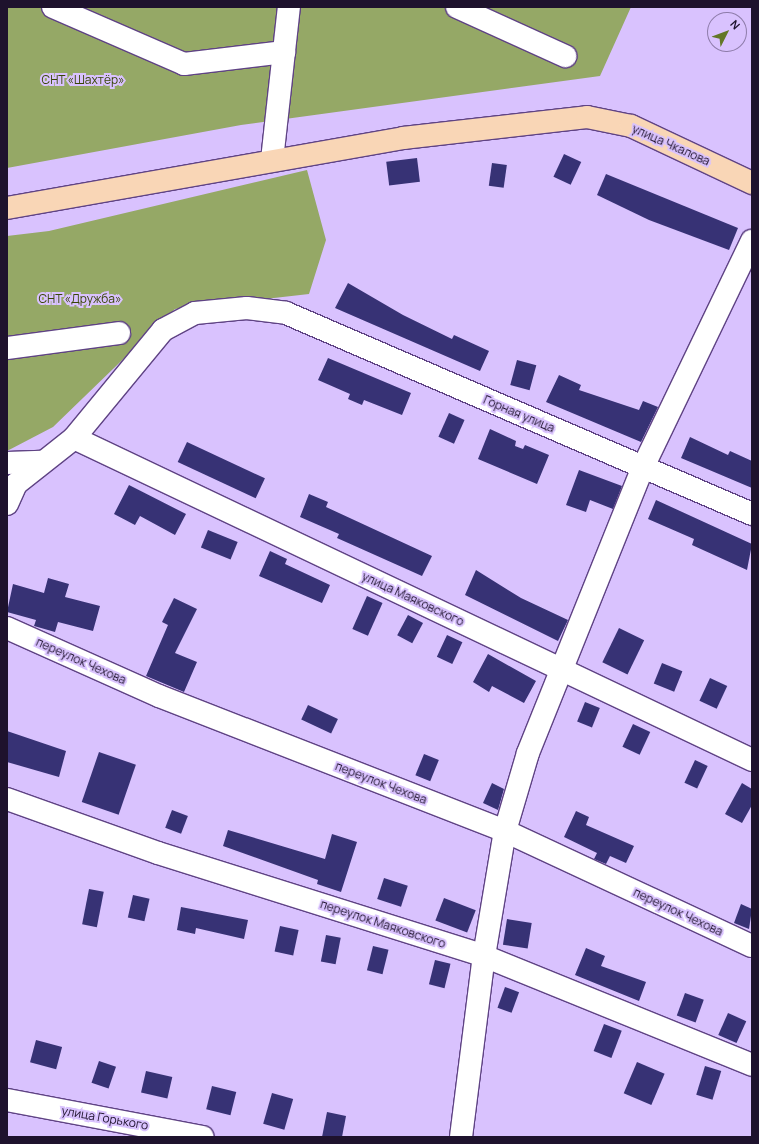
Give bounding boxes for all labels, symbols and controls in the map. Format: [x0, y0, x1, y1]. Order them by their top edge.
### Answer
north arrow [707, 12, 747, 52]
text: N [727, 16, 744, 32]
park label: СНТ «Шахтёр» [41, 73, 125, 87]
street label: улица Чкалова [630, 121, 712, 169]
park label: СНТ «Дружба» [38, 292, 122, 306]
street label: Горная улица [481, 392, 557, 436]
street label: улица Маяковского [360, 569, 466, 629]
street label: переулок Чехова [34, 635, 128, 687]
street label: переулок Чехова [333, 759, 429, 807]
street label: переулок Чехова [631, 885, 725, 939]
street label: переулок Маяковского [318, 897, 448, 951]
street label: улица Горького [61, 1103, 149, 1133]

